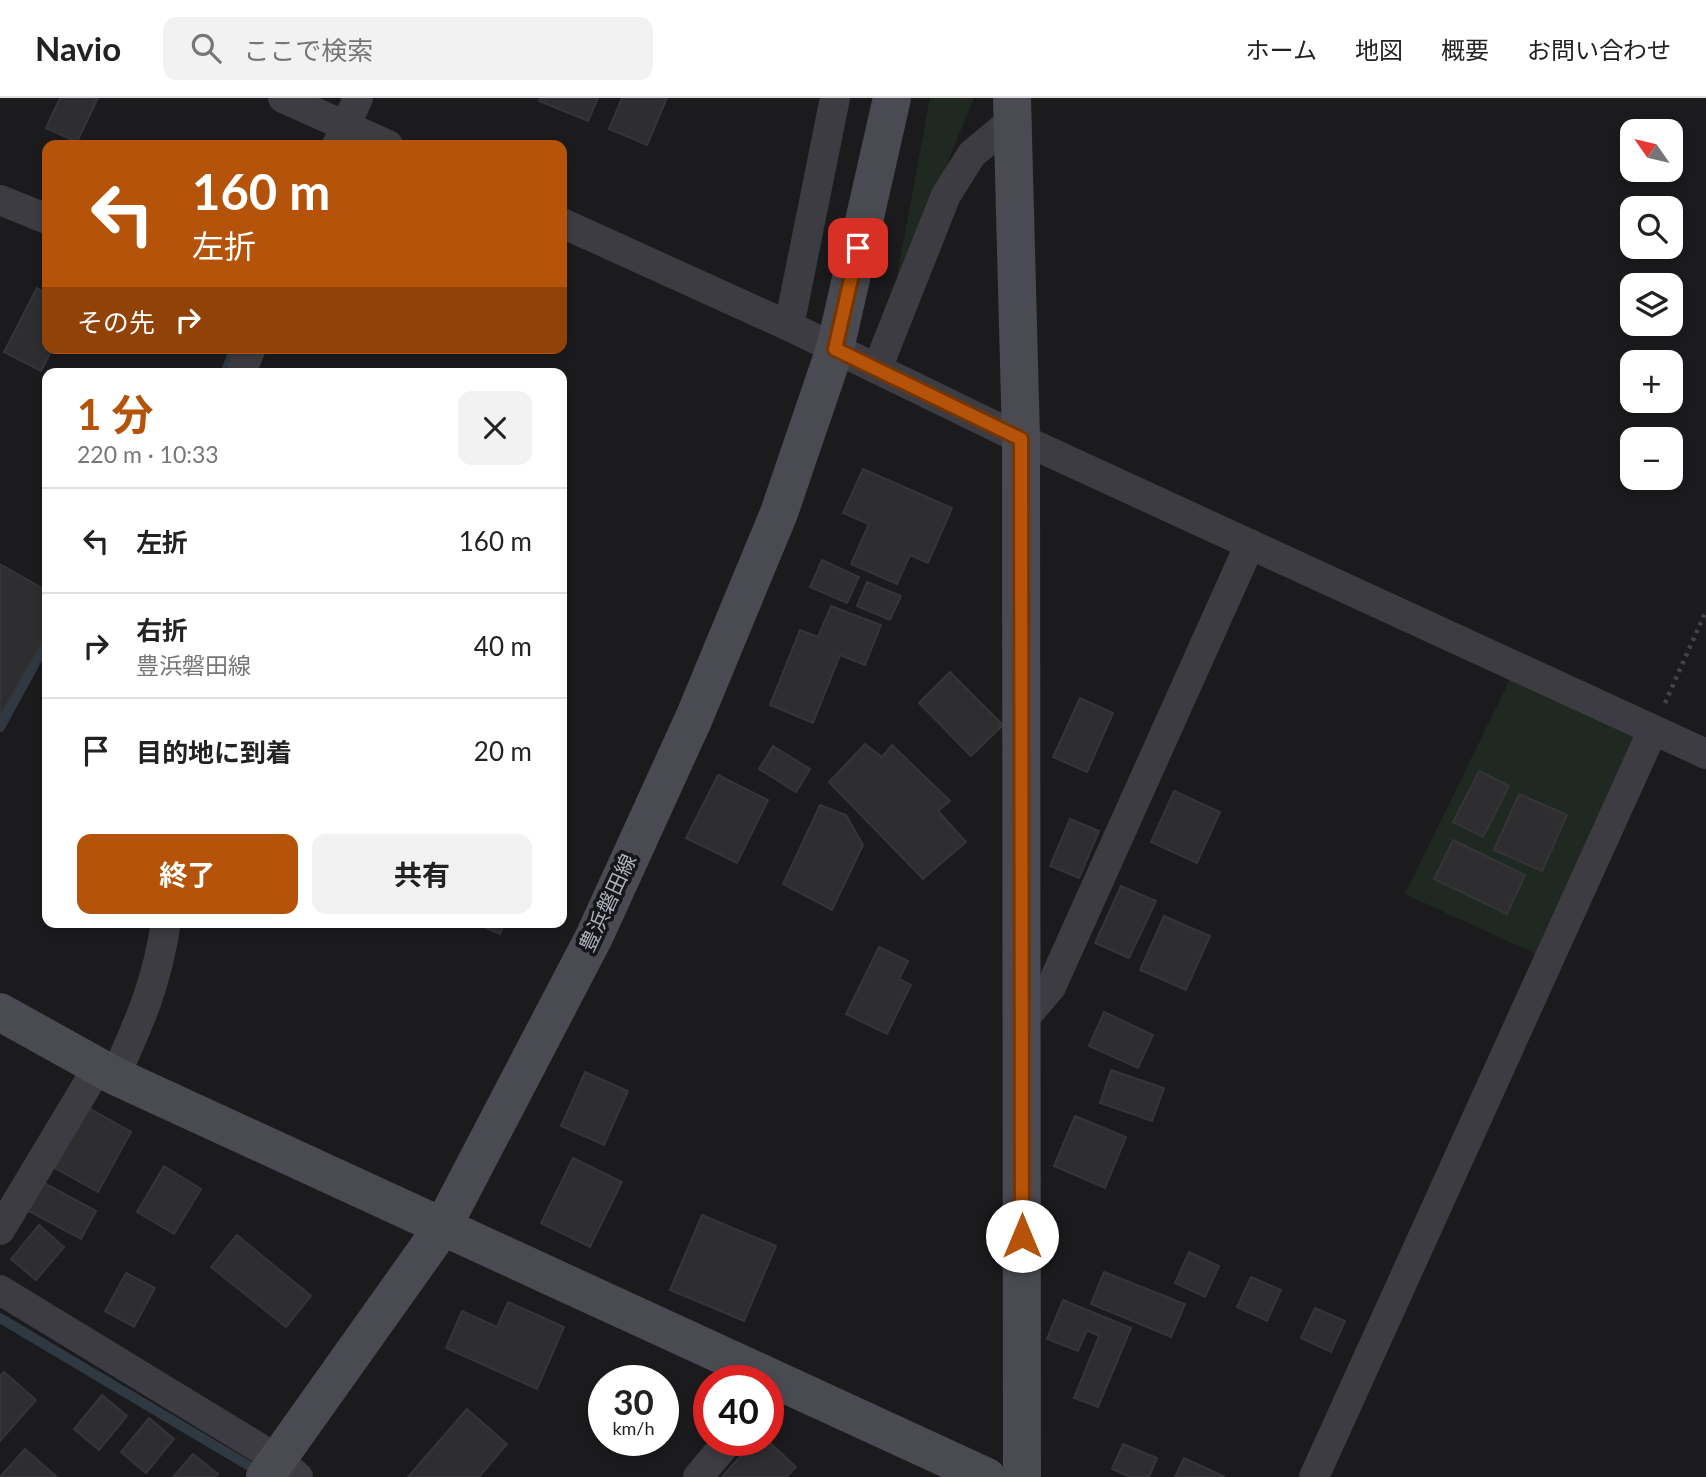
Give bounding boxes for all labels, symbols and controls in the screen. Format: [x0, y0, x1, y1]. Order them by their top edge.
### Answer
search box [163, 17, 653, 80]
text: Navio [35, 28, 121, 68]
icon: search [187, 29, 225, 67]
text: ここで検索 [243, 34, 373, 66]
text: ホーム [1246, 35, 1317, 64]
text: 地図 [1355, 35, 1403, 64]
text: 概要 [1441, 35, 1489, 64]
text: お問い合わせ [1527, 35, 1671, 64]
north arrow [1620, 119, 1684, 182]
map controls [1620, 119, 1683, 490]
text: 160 m [192, 162, 330, 220]
icon: left [77, 168, 168, 259]
button: search [1620, 196, 1683, 259]
pin [828, 218, 888, 278]
text: 左折 [192, 226, 256, 265]
icon: arrive [839, 229, 877, 267]
button: layers [1620, 273, 1683, 336]
icon: right [169, 301, 207, 339]
text: その先 [77, 306, 155, 338]
button: + [1620, 350, 1683, 413]
text: 1 分 [77, 389, 154, 439]
button: close [458, 391, 532, 465]
button: − [1620, 427, 1683, 490]
text: 220 m · 10:33 [77, 440, 219, 468]
icon: left [77, 522, 115, 560]
text: 160 m [459, 525, 532, 557]
text: 左折 [136, 526, 188, 558]
text: 右折 [136, 614, 188, 646]
icon: right [77, 627, 115, 665]
text: 40 m [474, 630, 532, 662]
text: 豊浜磐田線 [136, 651, 251, 679]
icon: arrive [77, 732, 115, 770]
text: 20 m [474, 735, 532, 767]
text: 目的地に到着 [136, 736, 292, 768]
button: 終了 [77, 834, 298, 914]
button: 共有 [312, 834, 532, 914]
street label: 豊浜磐田線 [573, 850, 640, 955]
position arrow [985, 1199, 1059, 1273]
speed limit sign: 40 [693, 1365, 784, 1456]
text: 30 [613, 1380, 654, 1422]
text: km/h [612, 1417, 655, 1439]

